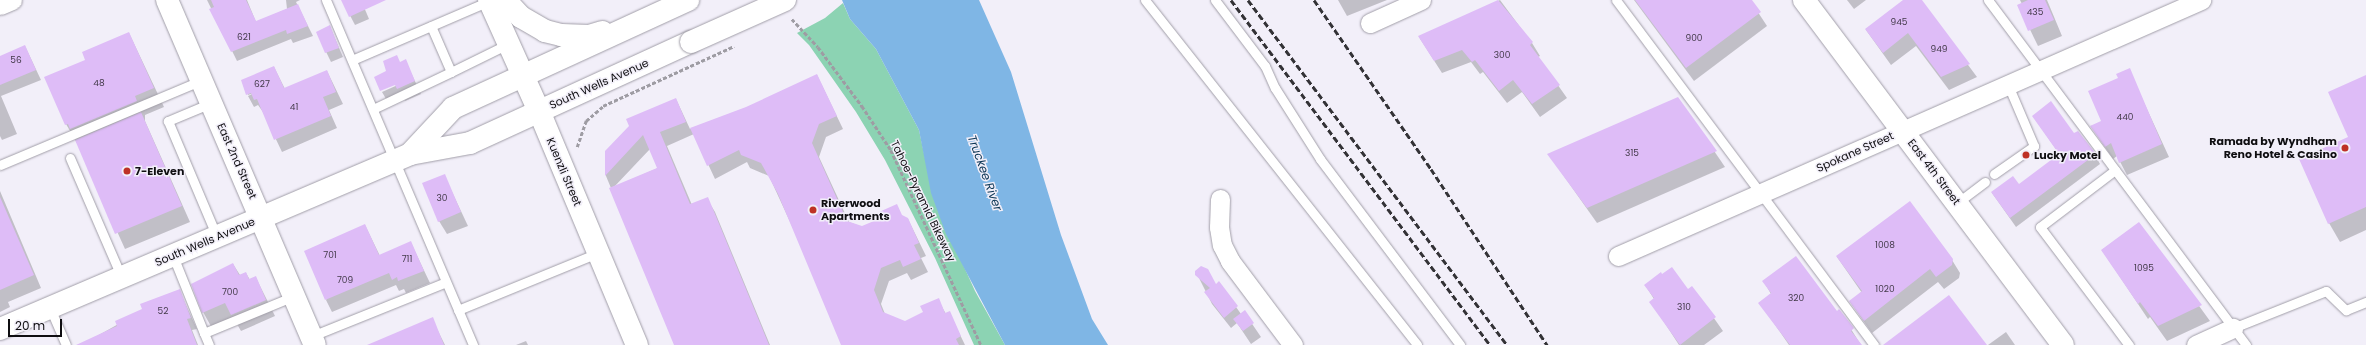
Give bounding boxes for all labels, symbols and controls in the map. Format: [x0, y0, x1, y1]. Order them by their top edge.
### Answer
house number: 435 [2027, 7, 2043, 17]
house number: 945 [1891, 17, 1907, 27]
house number: 621 [237, 32, 251, 42]
house number: 900 [1686, 33, 1702, 43]
house number: 949 [1930, 44, 1948, 54]
house number: 300 [1494, 50, 1510, 60]
house number: 56 [10, 55, 22, 65]
street label: South Wells Avenue [547, 56, 651, 112]
house number: 48 [93, 78, 105, 88]
house number: 627 [254, 79, 270, 89]
house number: 41 [290, 102, 298, 112]
house number: 440 [2117, 112, 2133, 122]
street label: East 2nd Street [214, 121, 260, 201]
street label: Spokane Street [1814, 129, 1896, 175]
water label: Truckee River [965, 133, 1005, 213]
place label: Ramada by Wyndham Reno Hotel & Casino [2209, 135, 2337, 161]
street label: Kuenzli Street [544, 136, 584, 208]
street label: East 4th Street [1905, 137, 1963, 207]
street label: Tahoe-Pyramid Bikeway [888, 138, 958, 264]
marker: Ramada by Wyndham Reno Hotel & Casino [2340, 143, 2350, 153]
house number: 315 [1625, 148, 1639, 158]
place label: Lucky Motel [2034, 148, 2101, 162]
marker: Lucky Motel [2021, 150, 2031, 160]
place label: 7-Eleven [135, 164, 184, 178]
marker: 7-Eleven [122, 166, 132, 176]
house number: 30 [437, 193, 447, 203]
place label: Riverwood Apartments [821, 197, 890, 223]
marker: Riverwood Apartments [808, 205, 818, 215]
street label: South Wells Avenue [153, 215, 257, 269]
house number: 1008 [1875, 240, 1895, 250]
house number: 701 [323, 250, 337, 260]
house number: 711 [402, 254, 412, 264]
house number: 1095 [2134, 263, 2154, 273]
house number: 709 [337, 275, 353, 285]
house number: 1020 [1875, 284, 1895, 294]
house number: 700 [222, 287, 238, 297]
house number: 320 [1788, 293, 1804, 303]
house number: 310 [1677, 302, 1691, 312]
house number: 52 [158, 306, 168, 316]
scale bar [10, 311, 64, 337]
text: 20 m [15, 317, 45, 334]

